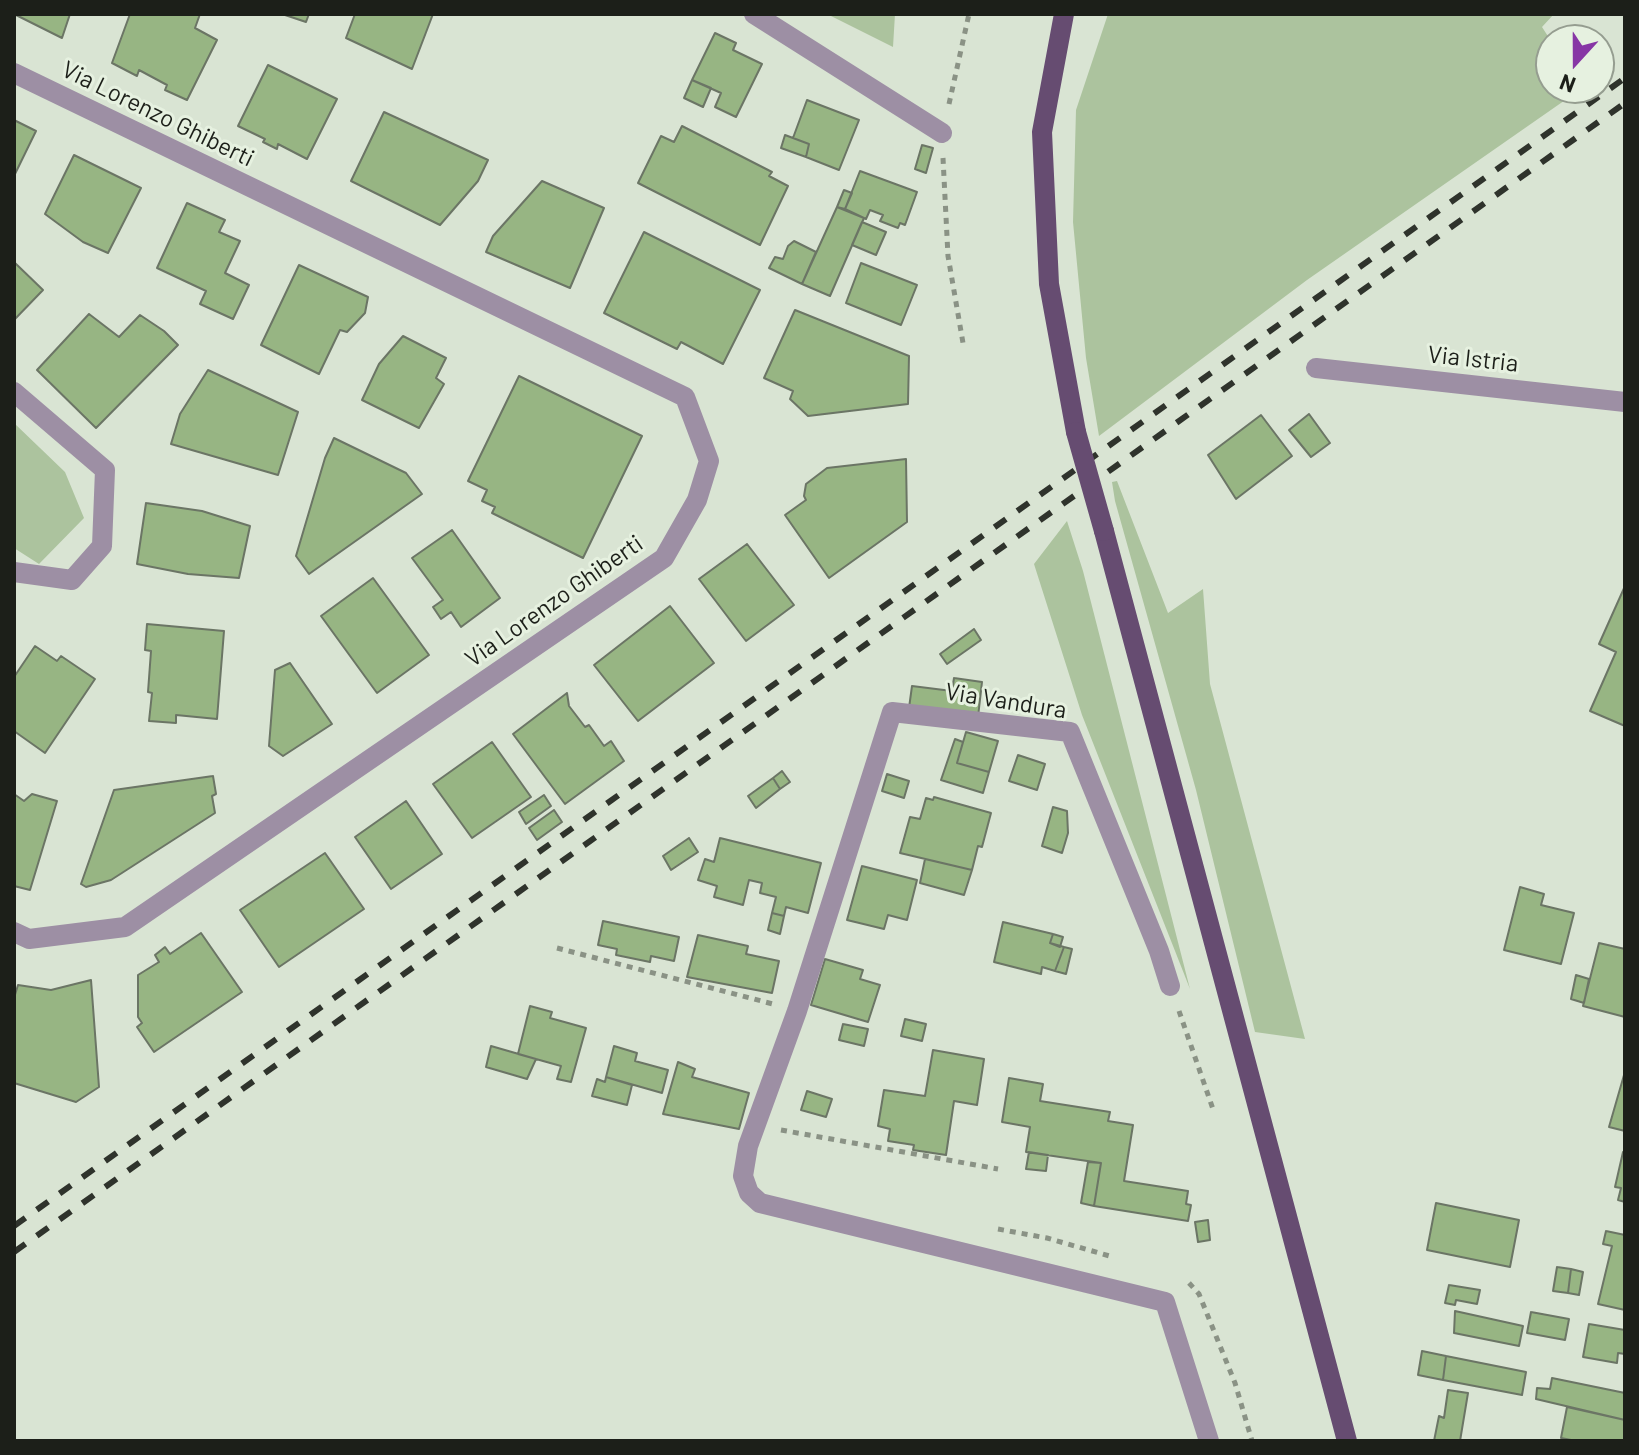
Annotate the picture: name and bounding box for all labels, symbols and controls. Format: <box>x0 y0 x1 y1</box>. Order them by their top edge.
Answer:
north arrow <box>1535 24 1615 104</box>
street label: Via Lorenzo Ghiberti <box>57 55 259 173</box>
text: N <box>1556 70 1579 99</box>
street label: Via Istria <box>1426 340 1520 378</box>
street label: Via Lorenzo Ghiberti <box>460 529 648 673</box>
street label: Via Vandura <box>943 677 1069 725</box>

